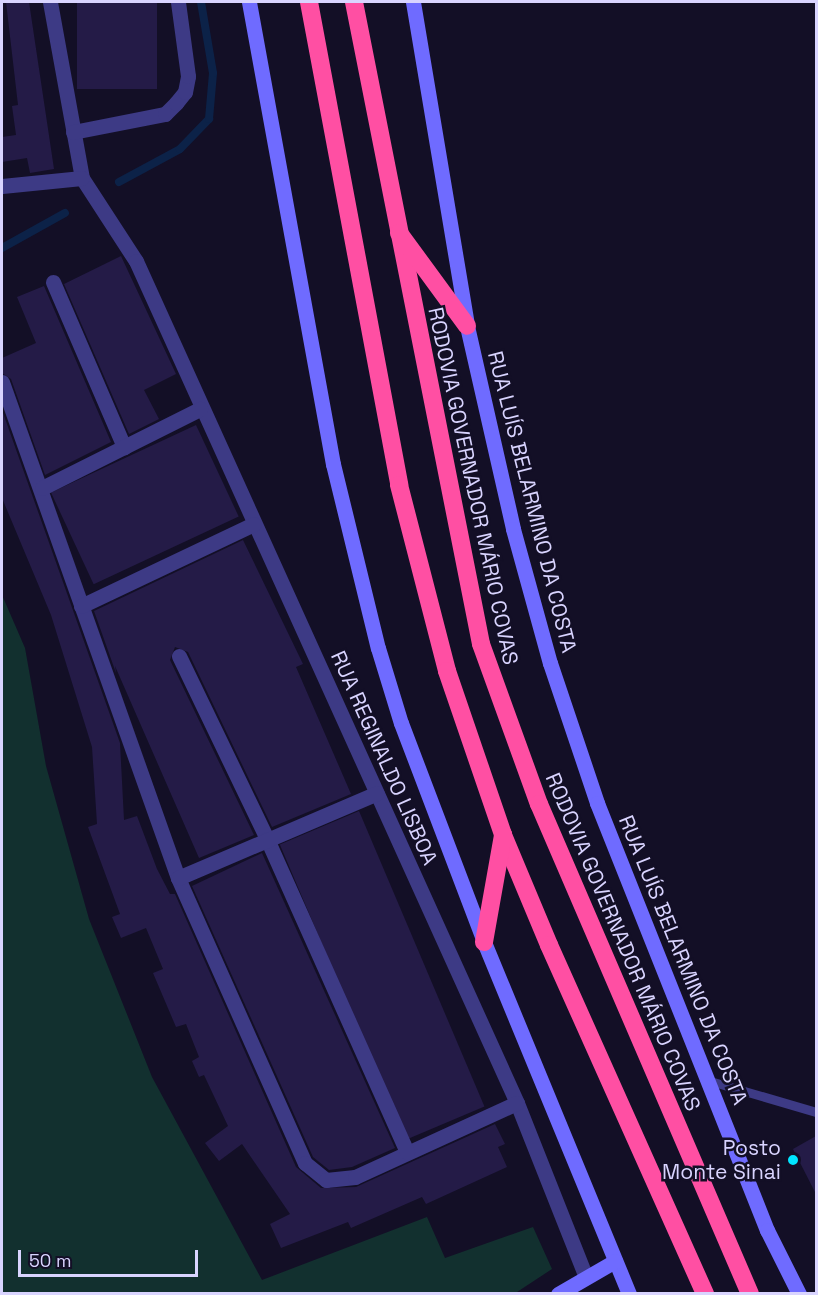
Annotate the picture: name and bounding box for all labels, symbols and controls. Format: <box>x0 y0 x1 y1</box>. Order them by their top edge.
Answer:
street label: RODOVIA GOVERNADOR MÁRIO COVAS <box>423 305 523 667</box>
street label: RUA LUÍS BELARMINO DA COSTA <box>482 348 582 656</box>
street label: RUA REGINALDO LISBOA <box>325 647 443 869</box>
street label: RODOVIA GOVERNADOR MÁRIO COVAS <box>540 769 706 1115</box>
street label: RUA LUÍS BELARMINO DA COSTA <box>613 811 753 1109</box>
place label: Posto Monte Sinai <box>662 1135 781 1185</box>
marker: Posto Monte Sinai <box>786 1153 800 1167</box>
scale bar <box>21 1238 201 1276</box>
text: 50 m <box>29 1249 71 1272</box>

